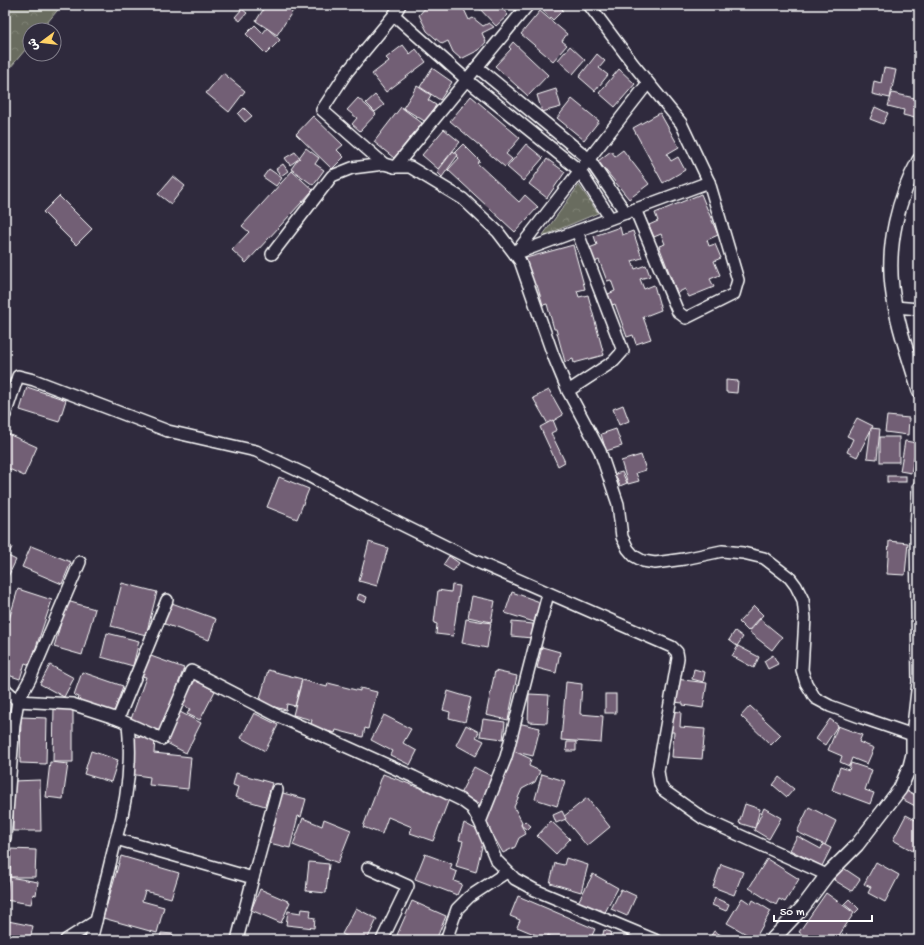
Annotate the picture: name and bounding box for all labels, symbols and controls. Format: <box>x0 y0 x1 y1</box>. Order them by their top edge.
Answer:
north arrow <box>22 22 62 62</box>
text: ش <box>27 37 42 51</box>
scale bar <box>774 897 872 923</box>
text: 50 m <box>780 906 805 920</box>

